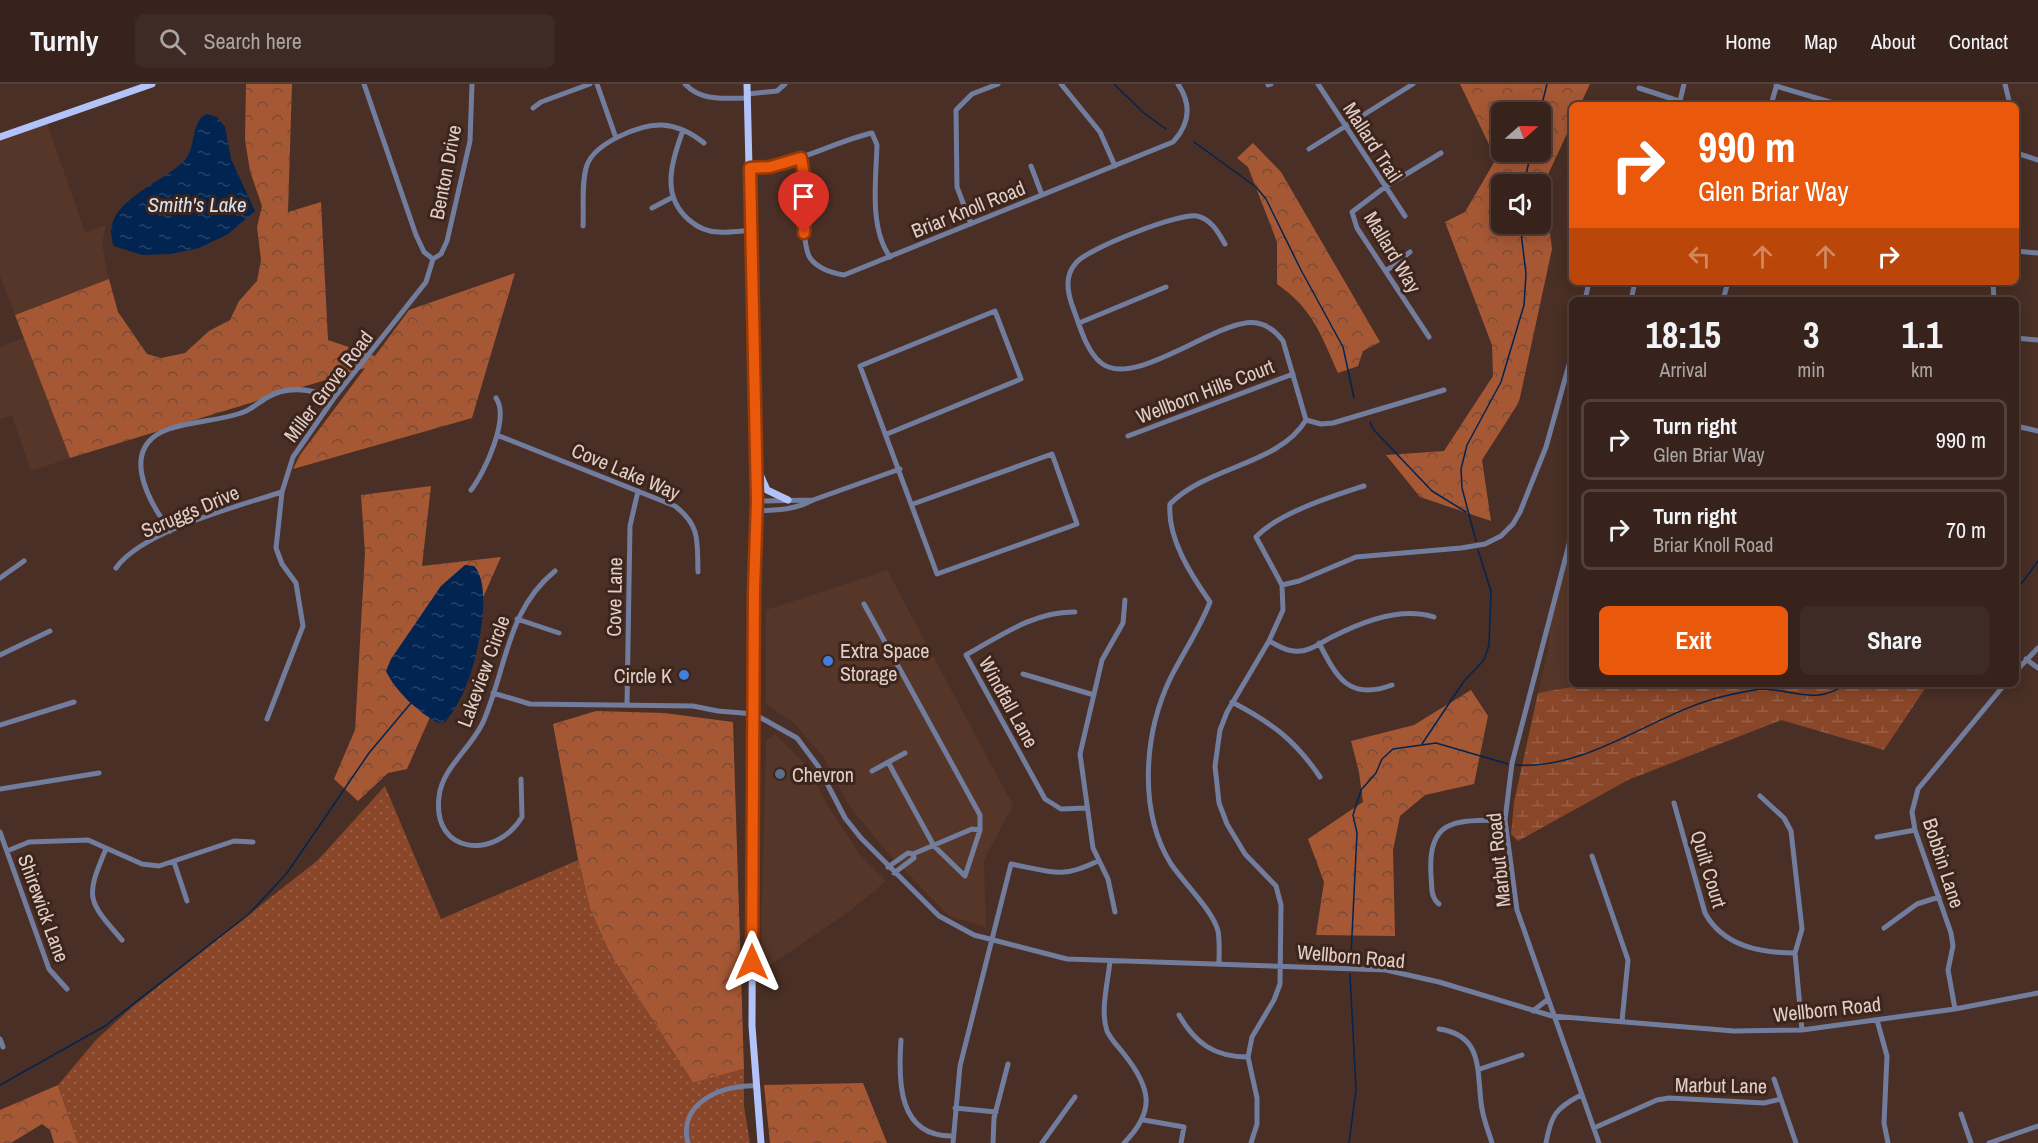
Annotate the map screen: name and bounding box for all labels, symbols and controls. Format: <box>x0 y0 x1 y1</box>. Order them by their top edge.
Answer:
search box <box>135 14 555 68</box>
text: Turnly <box>30 22 99 60</box>
icon: search <box>156 25 189 58</box>
text: Search here <box>204 26 302 56</box>
text: Home <box>1725 27 1771 56</box>
text: Map <box>1804 27 1838 56</box>
text: About <box>1871 27 1916 56</box>
text: Contact <box>1949 27 2008 56</box>
street label: Mallard Trail <box>1337 97 1409 187</box>
north arrow <box>1491 102 1551 162</box>
map controls <box>1491 102 1551 234</box>
text: 990 m <box>1698 119 1796 175</box>
street label: Benton Drive <box>423 122 467 222</box>
icon: right <box>1599 126 1677 204</box>
pin <box>778 171 829 233</box>
text: Glen Briar Way <box>1698 173 1849 209</box>
street label: Briar Knoll Road <box>907 174 1029 244</box>
button: sound <box>1491 174 1551 234</box>
icon: arrive <box>787 180 820 213</box>
water label: Smith's Lake <box>147 190 247 219</box>
street label: Mallard Way <box>1358 206 1428 298</box>
icon: left <box>1683 240 1716 273</box>
icon: ahead <box>1746 240 1779 273</box>
icon: ahead <box>1809 240 1842 273</box>
icon: right <box>1872 240 1905 273</box>
text: 18:15 <box>1646 311 1721 359</box>
text: 3 <box>1803 311 1819 359</box>
text: 1.1 <box>1901 311 1942 359</box>
street label: Miller Grove Road <box>277 325 379 447</box>
street label: Wellborn Hills Court <box>1132 352 1278 430</box>
text: Arrival <box>1660 356 1707 383</box>
text: min <box>1798 356 1825 383</box>
text: km <box>1911 356 1933 383</box>
text: Turn right <box>1653 411 1737 441</box>
icon: right <box>1602 423 1635 456</box>
text: 990 m <box>1936 425 1986 455</box>
street label: Cove Lake Way <box>568 436 685 506</box>
text: Glen Briar Way <box>1653 441 1765 468</box>
street label: Scruggs Drive <box>137 478 243 544</box>
text: Turn right <box>1653 501 1737 531</box>
icon: right <box>1602 513 1635 546</box>
text: 70 m <box>1946 515 1986 545</box>
text: Briar Knoll Road <box>1653 531 1773 558</box>
street label: Cove Lane <box>600 557 628 637</box>
button: Exit <box>1599 606 1788 675</box>
button: Share <box>1800 606 1989 675</box>
street label: Lakeview Circle <box>450 612 516 730</box>
place label: Extra Space Storage <box>840 637 929 687</box>
street label: Windfall Lane <box>973 652 1045 752</box>
marker: Extra Space Storage <box>821 654 835 668</box>
place label: Circle K <box>614 662 672 689</box>
marker: Circle K <box>677 668 691 682</box>
place label: Chevron <box>792 761 854 788</box>
marker: Chevron <box>773 767 787 781</box>
street label: Marbut Road <box>1480 811 1516 909</box>
street label: Bobbin Lane <box>1917 815 1971 911</box>
street label: Quilt Court <box>1684 827 1734 911</box>
street label: Shirewick Lane <box>12 850 76 966</box>
position arrow <box>720 930 784 994</box>
street label: Wellborn Road <box>1296 938 1406 974</box>
street label: Wellborn Road <box>1772 990 1882 1028</box>
street label: Marbut Lane <box>1675 1071 1767 1099</box>

